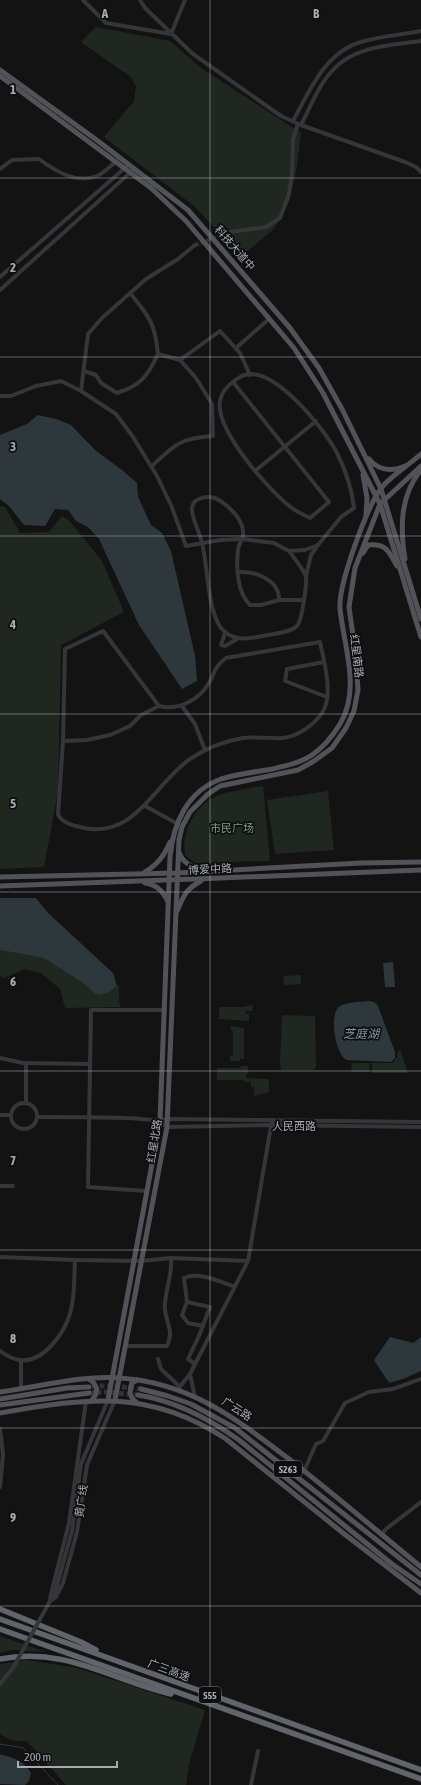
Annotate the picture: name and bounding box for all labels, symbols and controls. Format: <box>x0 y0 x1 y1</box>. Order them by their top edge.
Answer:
text: A <box>101 6 109 21</box>
text: B <box>313 6 320 21</box>
text: 1 <box>10 82 16 97</box>
street label: 科技大道中 <box>212 223 258 273</box>
text: 2 <box>10 260 16 275</box>
text: 3 <box>10 439 16 454</box>
text: 4 <box>9 617 16 632</box>
street label: 红星南路 <box>348 633 366 679</box>
text: 5 <box>10 796 16 811</box>
park label: 市民广场 <box>210 822 254 834</box>
street label: 博爱中路 <box>188 862 232 876</box>
text: 6 <box>10 974 16 989</box>
water label: 芝庭湖 <box>343 1027 381 1041</box>
street label: 红星北路 <box>145 1118 163 1164</box>
street label: 人民西路 <box>272 1120 316 1132</box>
text: 7 <box>10 1153 16 1168</box>
text: 8 <box>10 1331 16 1346</box>
street label: 广云路 <box>220 1395 254 1423</box>
road number: S263 <box>274 1461 302 1477</box>
street label: 黄广线 <box>73 1484 89 1518</box>
text: 9 <box>10 1510 16 1525</box>
street label: 广三高速 <box>146 1657 192 1683</box>
road number: S55 <box>199 1687 221 1703</box>
scale bar <box>18 1743 117 1769</box>
text: 200 m <box>24 1750 51 1764</box>

